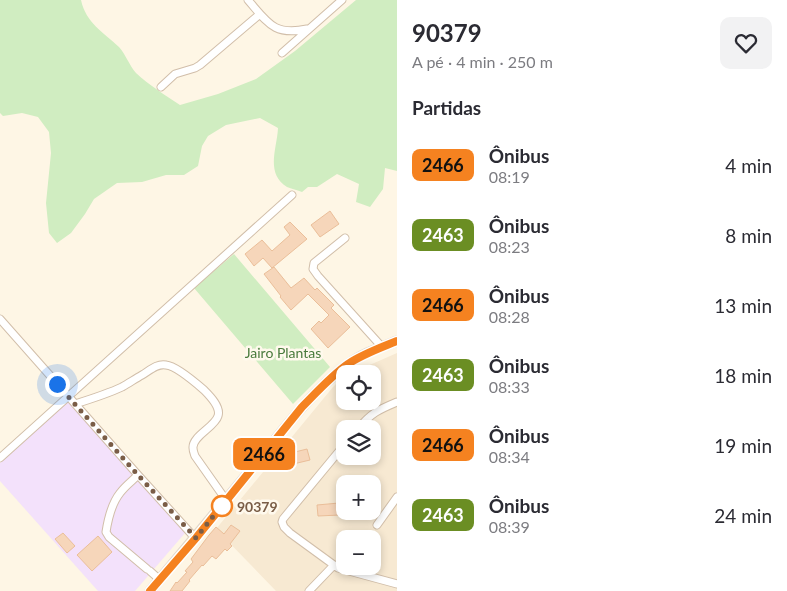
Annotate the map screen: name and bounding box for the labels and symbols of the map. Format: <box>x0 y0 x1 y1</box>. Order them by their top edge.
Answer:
park label: Jairo Plantas <box>245 344 321 361</box>
your location <box>45 372 70 397</box>
line badge: 2466 <box>229 438 299 470</box>
marker: 90379 <box>211 495 233 517</box>
place label: 90379 <box>237 498 278 515</box>

